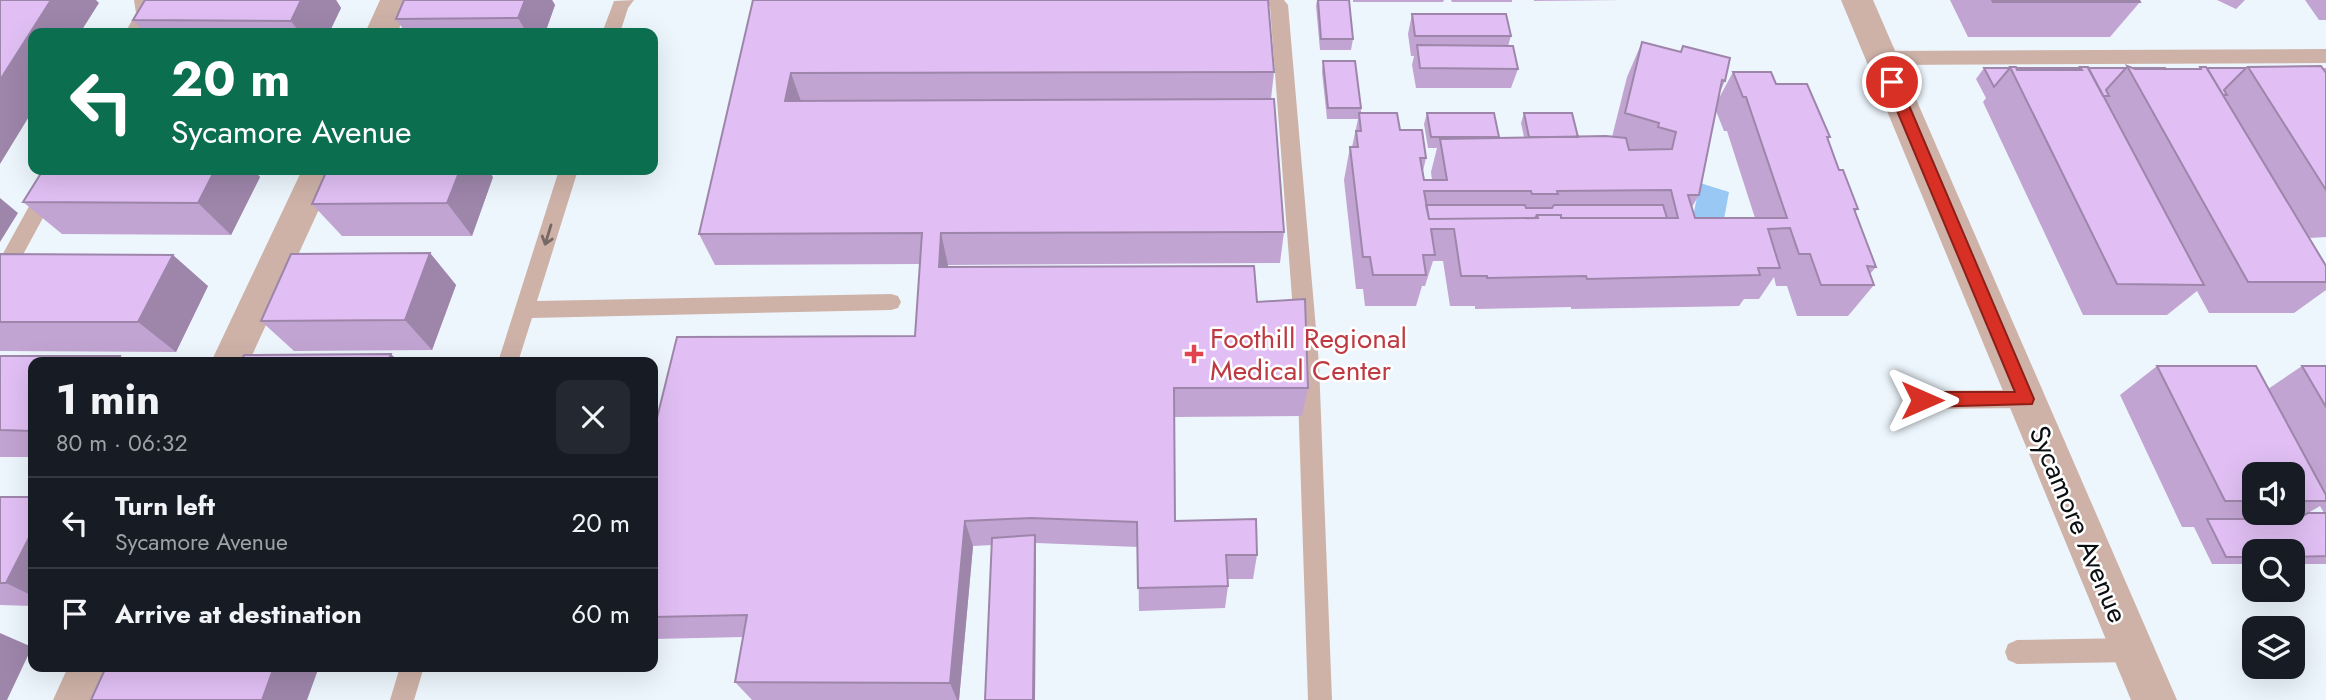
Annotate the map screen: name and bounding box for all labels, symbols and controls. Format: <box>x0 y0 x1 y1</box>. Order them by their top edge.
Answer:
text: 20 m <box>171 44 290 114</box>
pin <box>1862 52 1922 112</box>
icon: left <box>56 56 147 147</box>
icon: arrive <box>1873 63 1911 101</box>
text: Sycamore Avenue <box>171 109 412 155</box>
one-way arrow <box>541 224 554 246</box>
place label: Foothill Regional Medical Center <box>1210 318 1407 391</box>
marker: Foothill Regional Medical Center <box>1184 344 1204 364</box>
position arrow <box>1885 363 1959 437</box>
text: 1 min <box>56 369 160 430</box>
button: close <box>556 380 630 454</box>
street label: Sycamore Avenue <box>2019 419 2139 629</box>
text: 80 m · 06:32 <box>56 426 188 460</box>
map controls <box>2242 462 2305 679</box>
button: sound <box>2242 462 2305 525</box>
text: Turn left <box>115 487 215 525</box>
icon: left <box>56 504 94 542</box>
text: 20 m <box>572 504 630 542</box>
text: Sycamore Avenue <box>115 525 288 559</box>
button: search <box>2242 539 2305 602</box>
icon: arrive <box>56 595 94 633</box>
text: Arrive at destination <box>115 595 362 633</box>
text: 60 m <box>571 595 630 633</box>
button: layers <box>2242 616 2305 679</box>

